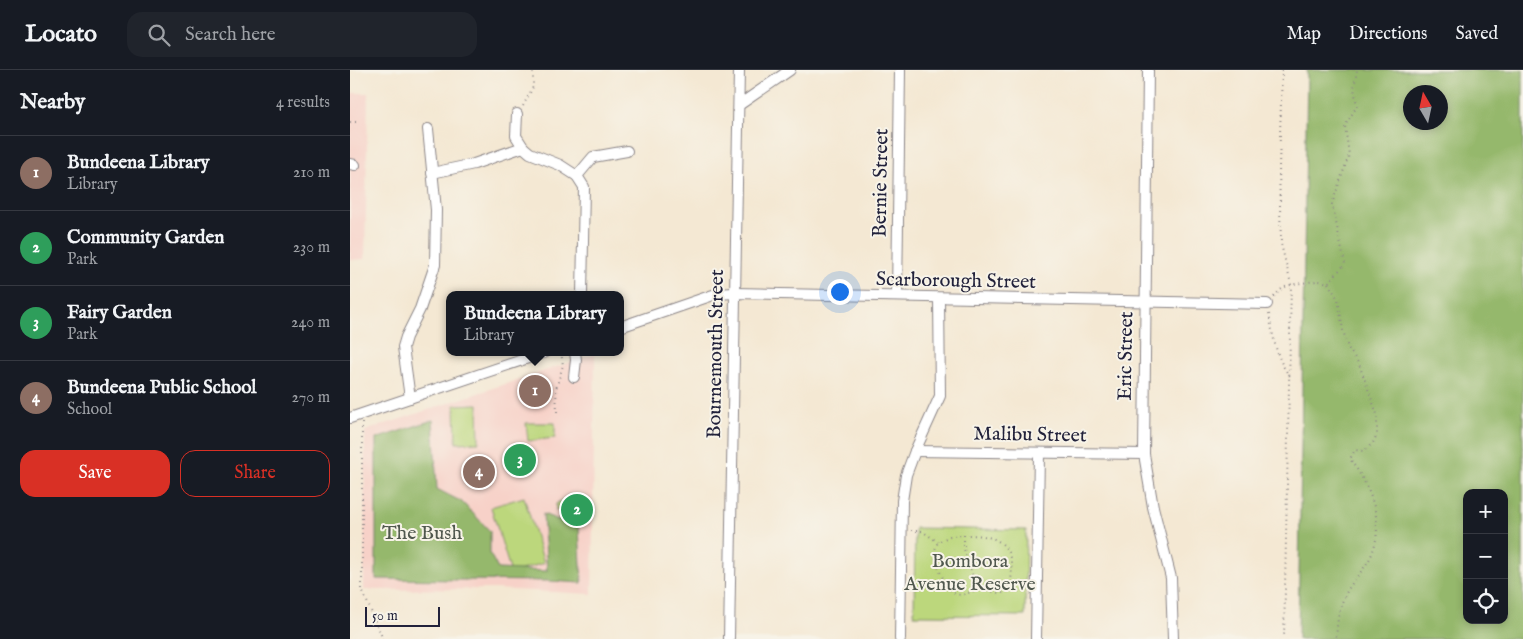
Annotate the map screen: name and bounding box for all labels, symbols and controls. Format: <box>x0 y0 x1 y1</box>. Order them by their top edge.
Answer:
search box <box>127 12 477 57</box>
text: Locato <box>25 19 97 50</box>
icon: search <box>145 21 173 49</box>
text: Search here <box>185 23 276 47</box>
text: Map <box>1287 23 1321 46</box>
text: Directions <box>1349 23 1427 46</box>
text: Saved <box>1455 23 1498 46</box>
north arrow <box>1403 85 1448 130</box>
text: Nearby <box>20 89 85 116</box>
text: 4 results <box>276 93 330 113</box>
street label: Bernie Street <box>868 128 894 238</box>
text: Bundeena Library <box>67 151 210 175</box>
text: 1 <box>33 163 39 183</box>
text: 210 m <box>293 163 330 183</box>
text: Library <box>67 175 118 195</box>
text: Community Garden <box>67 226 224 250</box>
text: 2 <box>32 238 40 258</box>
text: 230 m <box>293 238 330 258</box>
text: Park <box>67 250 97 270</box>
street label: Scarborough Street <box>876 267 1036 295</box>
street label: Bournemouth Street <box>702 269 730 439</box>
your location <box>827 279 853 305</box>
popup <box>446 291 624 356</box>
text: Fairy Garden <box>67 301 172 325</box>
text: Bundeena Library <box>464 302 606 326</box>
street label: Eric Street <box>1113 311 1139 401</box>
text: 3 <box>33 313 39 333</box>
text: 240 m <box>291 313 330 333</box>
text: Park <box>67 325 97 345</box>
text: Library <box>464 326 514 346</box>
pin: 1 <box>519 372 551 410</box>
text: Bundeena Public School <box>67 376 257 400</box>
text: 4 <box>32 388 40 408</box>
text: 270 m <box>291 388 330 408</box>
text: School <box>67 400 112 420</box>
street label: Malibu Street <box>973 422 1087 448</box>
pin: 3 <box>504 441 536 479</box>
button: Save <box>20 450 170 497</box>
button: Share <box>180 450 330 497</box>
pin: 4 <box>463 453 495 491</box>
map controls <box>1463 489 1508 624</box>
button: + <box>1463 489 1508 534</box>
pin: 2 <box>561 491 593 529</box>
park label: The Bush <box>382 521 462 546</box>
button: − <box>1463 534 1508 579</box>
park label: Bombora Avenue Reserve <box>903 549 1036 597</box>
button: locate <box>1463 579 1508 624</box>
scale bar <box>365 604 440 627</box>
text: 50 m <box>372 607 398 625</box>

